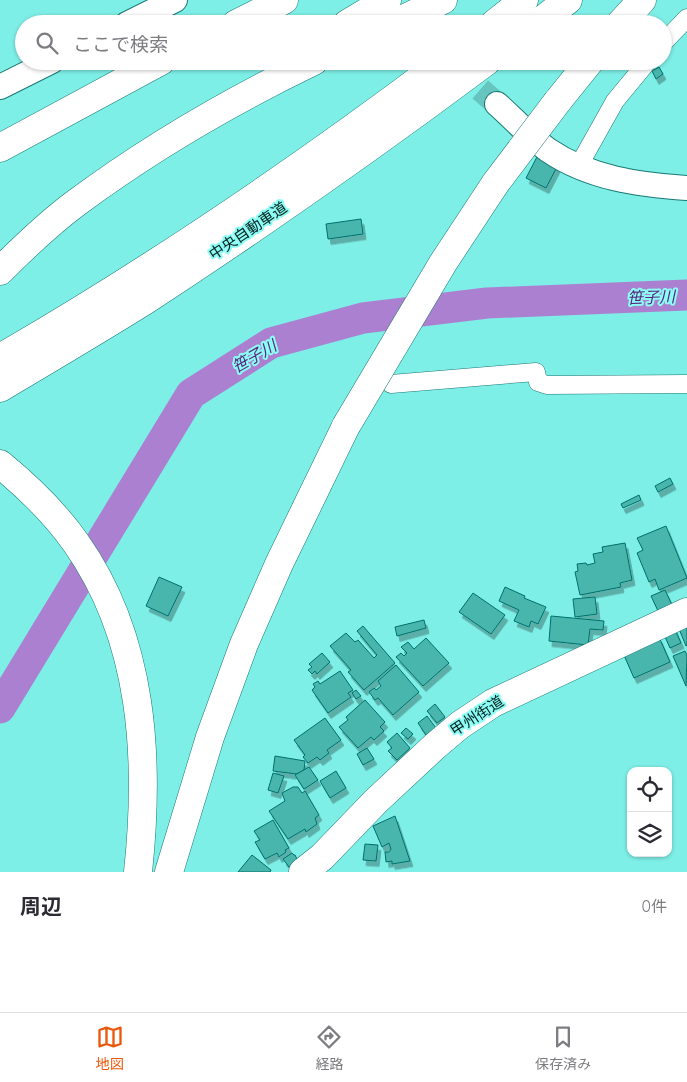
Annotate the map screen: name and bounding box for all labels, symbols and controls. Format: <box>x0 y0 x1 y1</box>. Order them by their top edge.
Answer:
search box <box>15 15 672 70</box>
icon: search <box>33 29 61 57</box>
text: ここで検索 <box>73 32 168 56</box>
street label: 中央自動車道 <box>205 198 290 264</box>
water label: 笹子川 <box>627 286 677 308</box>
water label: 笹子川 <box>228 334 282 377</box>
street label: 甲州街道 <box>446 691 507 740</box>
map controls <box>627 767 672 857</box>
button: locate <box>627 767 672 812</box>
button: layers <box>627 812 672 857</box>
text: 周辺 <box>20 893 62 919</box>
text: 0件 <box>641 896 667 916</box>
tab: 地図 <box>96 1023 124 1073</box>
tab: 経路 <box>315 1023 343 1073</box>
tab: 保存済み <box>535 1023 591 1073</box>

